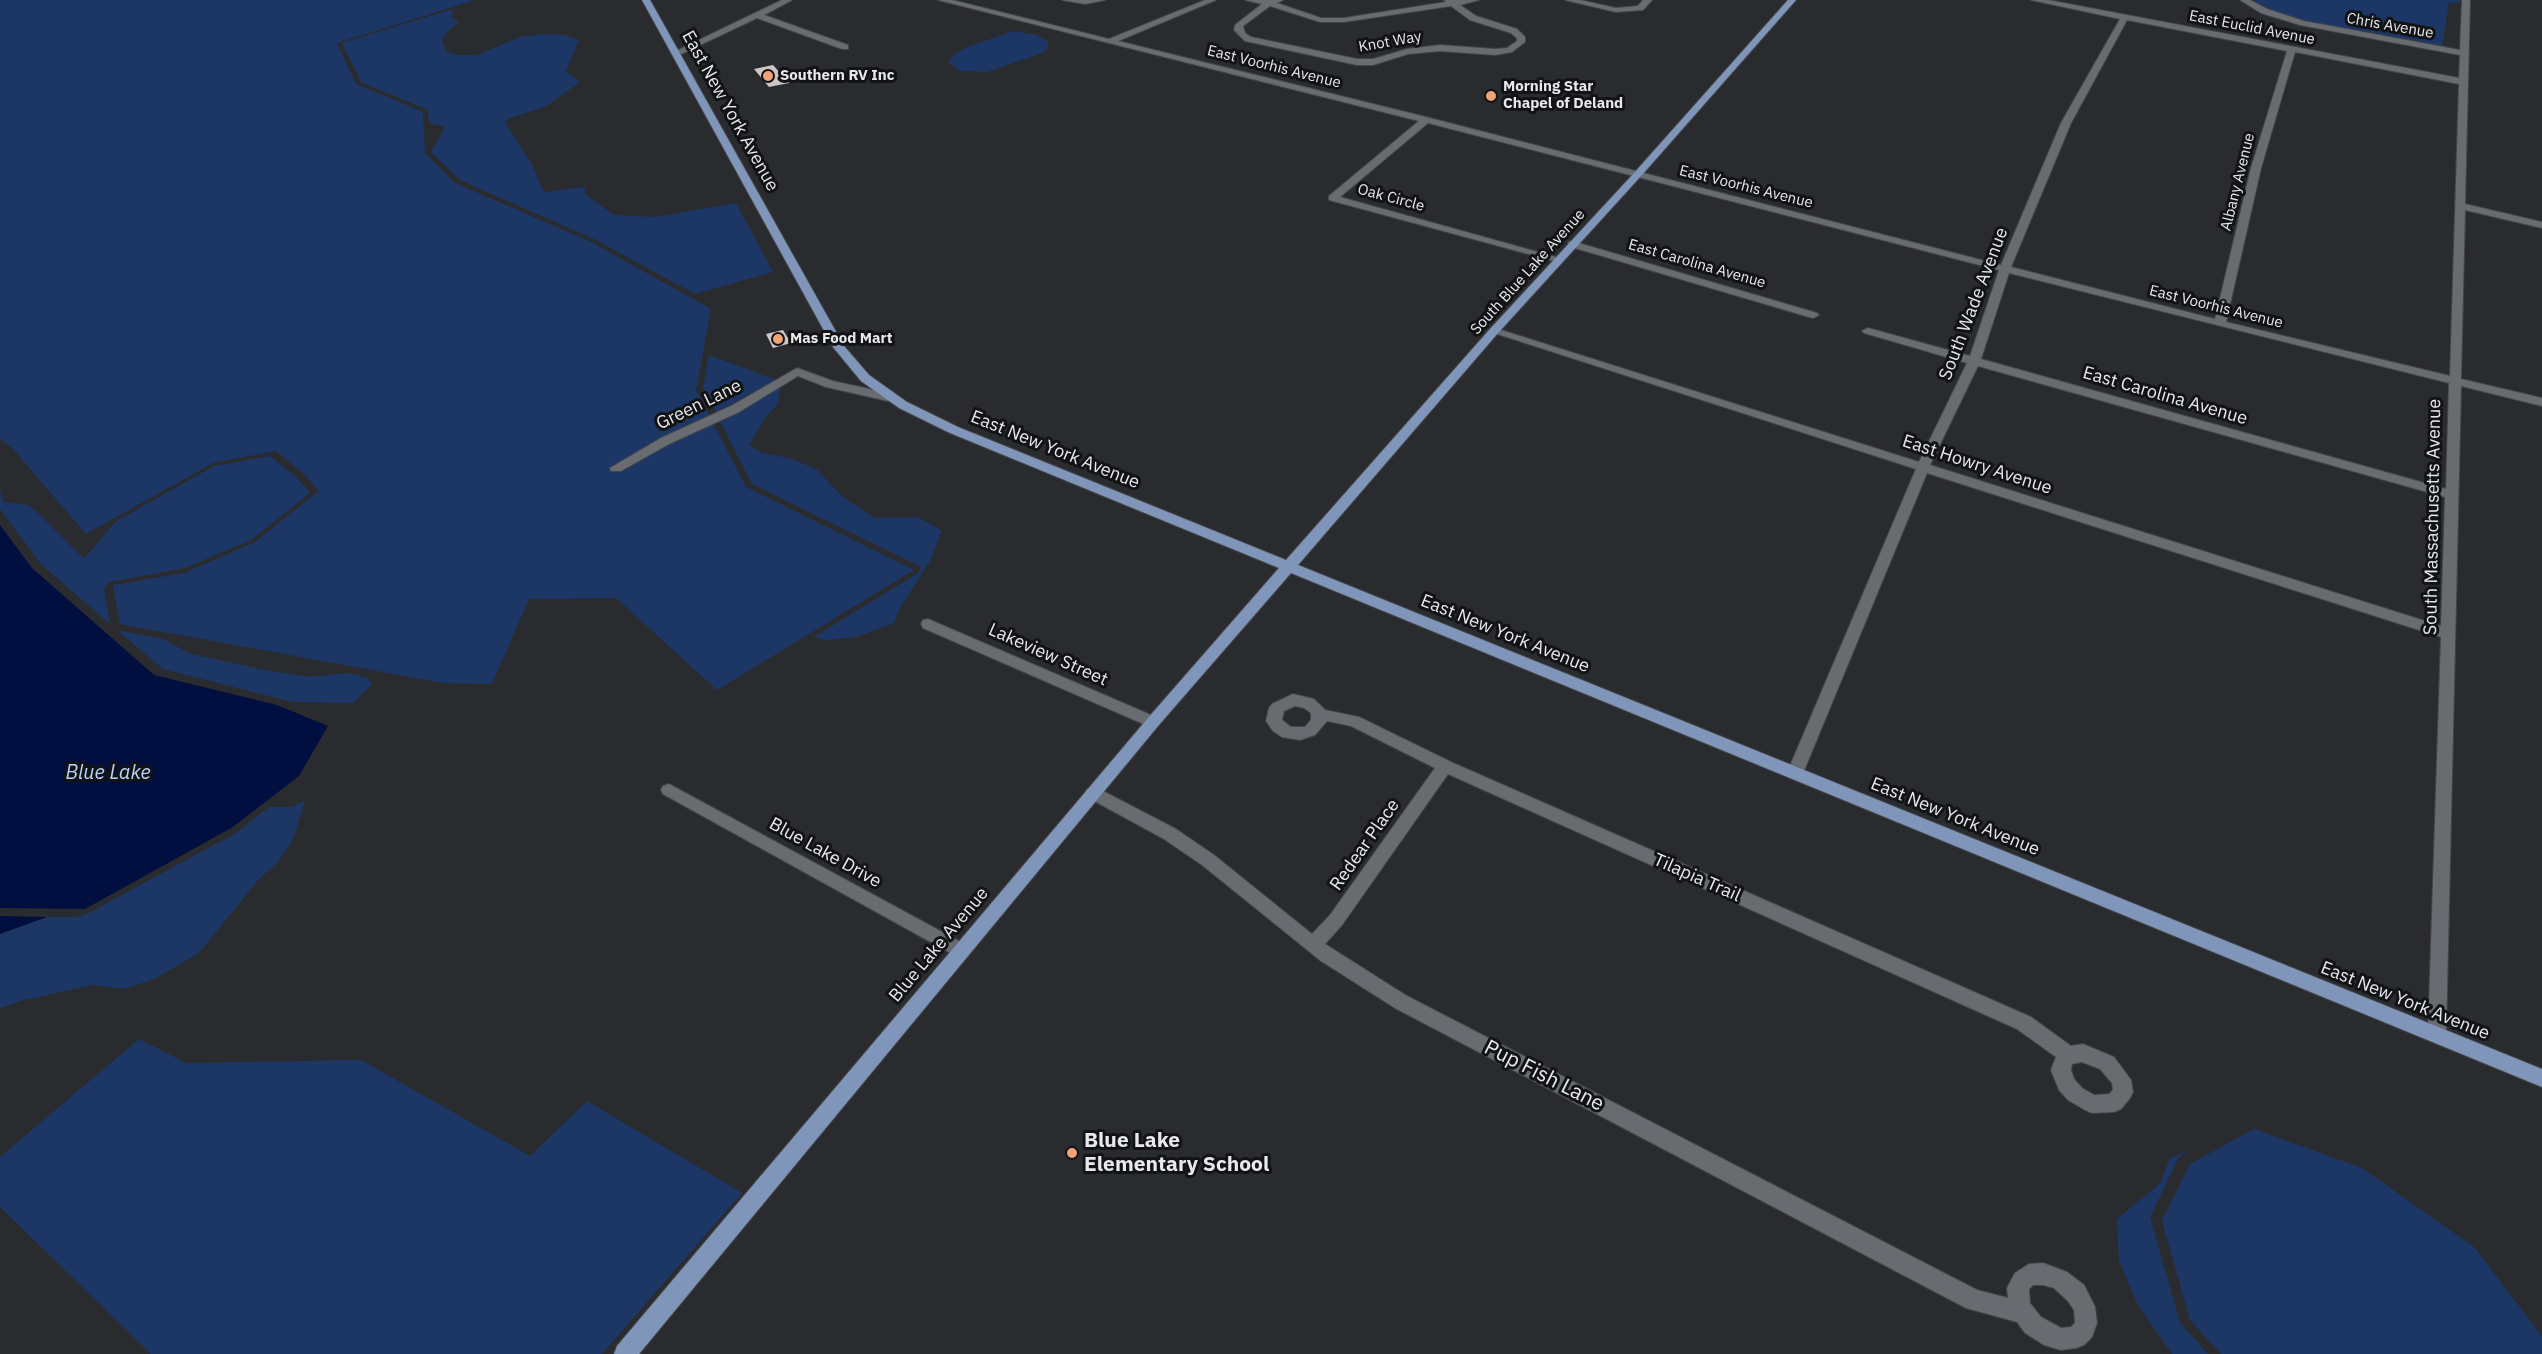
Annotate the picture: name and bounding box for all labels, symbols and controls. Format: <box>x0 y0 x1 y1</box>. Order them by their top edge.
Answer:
street label: East Euclid Avenue <box>2188 7 2316 49</box>
street label: Chris Avenue <box>2345 9 2435 43</box>
street label: East New York Avenue <box>677 27 783 195</box>
street label: Knot Way <box>1357 28 1423 56</box>
street label: East Voorhis Avenue <box>1205 42 1343 92</box>
place label: Southern RV Inc <box>780 67 895 85</box>
marker: Southern RV Inc <box>761 69 775 83</box>
place label: Morning Star Chapel of Deland <box>1503 78 1623 113</box>
marker: Morning Star Chapel of Deland <box>1484 89 1498 103</box>
street label: Albany Avenue <box>2217 131 2259 233</box>
street label: East Voorhis Avenue <box>1677 162 1815 212</box>
street label: Oak Circle <box>1356 180 1426 216</box>
street label: South Blue Lake Avenue <box>1467 206 1589 338</box>
street label: South Wade Avenue <box>1935 225 2013 383</box>
street label: East Carolina Avenue <box>1626 236 1768 292</box>
street label: East Voorhis Avenue <box>2147 282 2285 332</box>
place label: Mas Food Mart <box>790 330 892 348</box>
marker: Mas Food Mart <box>771 332 785 346</box>
street label: East Carolina Avenue <box>2080 362 2250 430</box>
street label: Green Lane <box>653 375 745 435</box>
street label: South Massachusetts Avenue <box>2420 399 2446 635</box>
street label: East New York Avenue <box>967 406 1143 494</box>
street label: East Howry Avenue <box>1899 431 2055 499</box>
street label: East New York Avenue <box>1417 590 1593 678</box>
street label: Lakeview Street <box>985 619 1111 691</box>
water label: Blue Lake <box>65 761 151 785</box>
street label: East New York Avenue <box>1867 773 2043 861</box>
street label: Redear Place <box>1326 795 1404 895</box>
street label: Blue Lake Drive <box>765 813 885 893</box>
street label: Tilapia Trail <box>1650 849 1744 907</box>
street label: Blue Lake Avenue <box>885 883 993 1007</box>
street label: East New York Avenue <box>2317 957 2493 1045</box>
street label: Pup Fish Lane <box>1480 1035 1608 1117</box>
place label: Blue Lake Elementary School <box>1084 1128 1269 1178</box>
marker: Blue Lake Elementary School <box>1065 1146 1079 1160</box>

